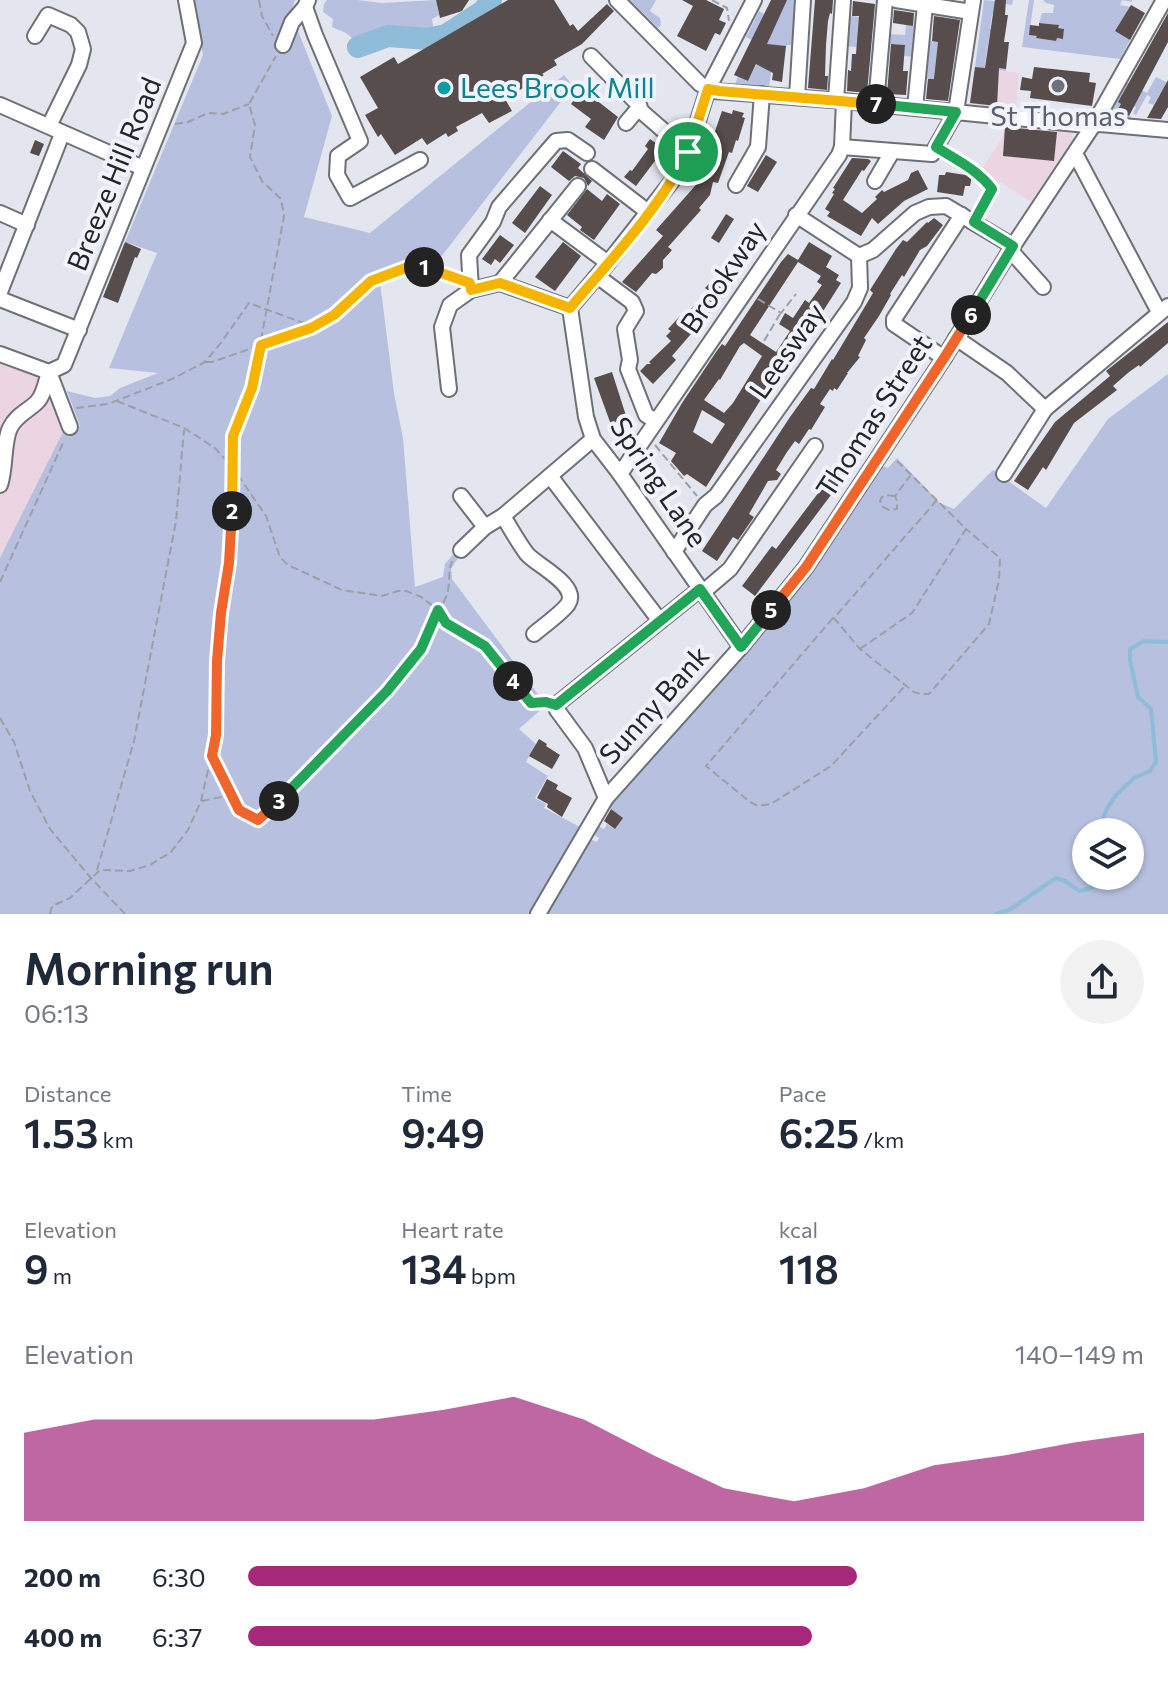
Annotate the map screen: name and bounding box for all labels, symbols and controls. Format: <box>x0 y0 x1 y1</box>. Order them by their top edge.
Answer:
place label: Lees Brook Mill <box>460 70 655 104</box>
street label: Breeze Hill Road <box>59 72 167 275</box>
marker: St Thomas <box>1049 77 1067 95</box>
marker: Lees Brook Mill <box>435 79 453 97</box>
pin: 7 <box>856 84 896 124</box>
text: 7 <box>870 90 882 117</box>
place label: St Thomas <box>990 98 1126 132</box>
pin <box>654 118 722 186</box>
icon: arrive <box>666 130 710 174</box>
street label: Brookway <box>672 214 772 339</box>
pin: 1 <box>404 247 444 287</box>
text: 1 <box>419 253 429 280</box>
pin: 6 <box>951 295 991 335</box>
street label: Leesway <box>741 296 831 405</box>
text: 6 <box>964 301 978 328</box>
street label: Thomas Street <box>808 328 938 503</box>
street label: Spring Lane <box>604 410 716 553</box>
pin: 2 <box>212 491 252 531</box>
text: 2 <box>226 497 238 524</box>
pin: 5 <box>751 590 791 630</box>
text: 5 <box>765 596 777 623</box>
street label: Sunny Bank <box>591 638 715 771</box>
pin: 4 <box>493 661 533 701</box>
text: 4 <box>506 667 520 694</box>
pin: 3 <box>259 781 299 821</box>
text: 3 <box>273 787 285 814</box>
map controls <box>1072 818 1144 890</box>
button: layers <box>1072 818 1144 890</box>
text: Morning run <box>24 940 274 994</box>
button: share <box>1060 940 1144 1024</box>
text: 06:13 <box>24 997 89 1028</box>
text: Distance <box>24 1080 111 1107</box>
text: Time <box>401 1080 452 1107</box>
text: Pace <box>779 1080 826 1107</box>
text: 1.53 <box>24 1107 98 1156</box>
text: 9:49 <box>401 1107 485 1156</box>
text: 6:25 <box>779 1107 859 1156</box>
text: km <box>98 1126 134 1153</box>
text: /km <box>859 1126 904 1153</box>
text: Elevation <box>24 1216 117 1243</box>
text: Heart rate <box>401 1216 504 1243</box>
text: kcal <box>779 1216 818 1243</box>
text: 9 <box>24 1243 49 1292</box>
text: 134 <box>401 1243 467 1292</box>
text: 118 <box>779 1243 839 1292</box>
text: m <box>49 1262 72 1289</box>
text: bpm <box>467 1262 516 1289</box>
text: Elevation <box>24 1338 134 1369</box>
text: 140–149 m <box>1015 1338 1144 1369</box>
text: 200 m <box>24 1561 101 1592</box>
text: 6:30 <box>152 1561 206 1592</box>
text: 400 m <box>24 1621 102 1652</box>
text: 6:37 <box>152 1621 202 1652</box>

